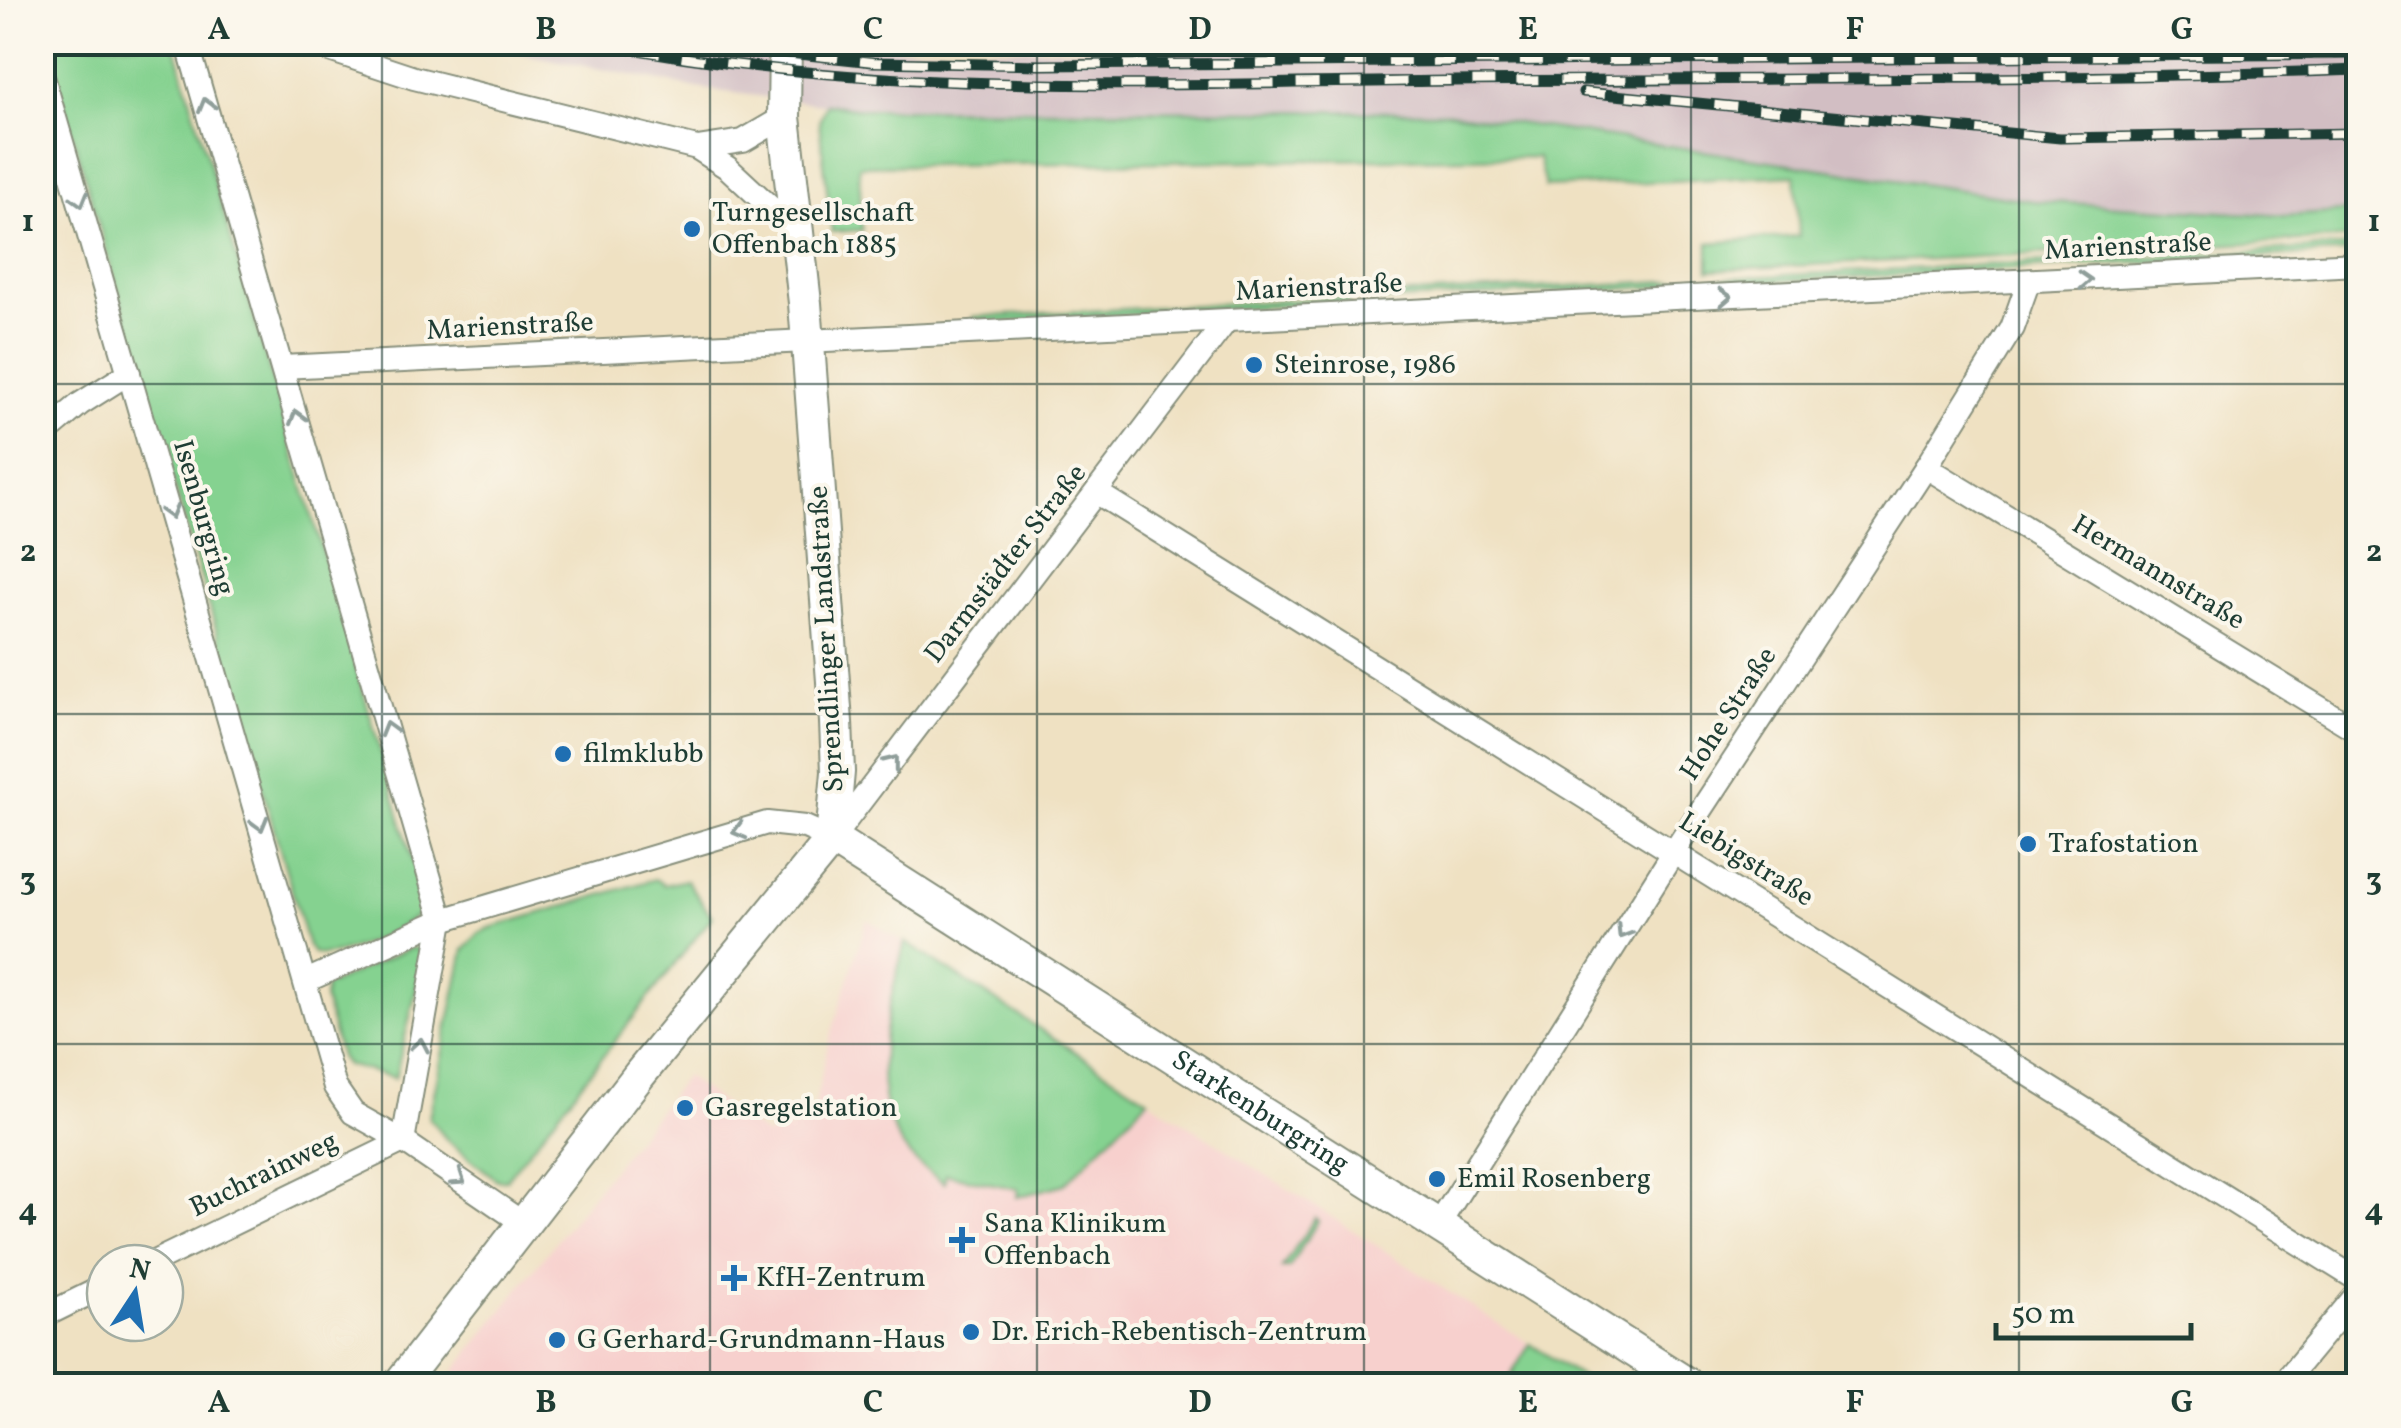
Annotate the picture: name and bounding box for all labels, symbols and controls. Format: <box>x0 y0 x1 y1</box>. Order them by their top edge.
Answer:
text: A <box>208 9 231 53</box>
text: B <box>535 9 557 53</box>
text: C <box>863 9 883 53</box>
text: D <box>1188 9 1212 53</box>
text: E <box>1518 9 1538 53</box>
text: F <box>1846 9 1865 53</box>
text: G <box>2171 9 2193 53</box>
one-way arrow <box>197 97 218 114</box>
one-way arrow <box>69 190 90 208</box>
place label: Turngesellschaft Offenbach 1885 <box>712 194 915 265</box>
text: 1 <box>22 201 34 245</box>
text: 1 <box>2368 201 2380 245</box>
marker: Turngesellschaft Offenbach 1885 <box>681 218 703 240</box>
street label: Marienstraße <box>2043 223 2213 271</box>
street label: Marienstraße <box>1234 264 1404 312</box>
one-way arrow <box>2077 270 2093 291</box>
one-way arrow <box>1718 287 1734 308</box>
street label: Marienstraße <box>425 303 595 351</box>
place label: Steinrose, 1986 <box>1274 346 1456 385</box>
marker: Steinrose, 1986 <box>1243 354 1265 376</box>
one-way arrow <box>288 409 309 426</box>
street label: Isenburgring <box>162 436 244 600</box>
street label: Darmstädter Straße <box>916 456 1096 672</box>
street label: Sprendlinger Landstraße <box>799 485 855 793</box>
one-way arrow <box>158 503 179 520</box>
street label: Hermannstraße <box>2064 506 2252 640</box>
text: 2 <box>20 531 36 575</box>
text: 2 <box>2366 531 2382 575</box>
street label: Hohe Straße <box>1671 640 1787 788</box>
one-way arrow <box>379 721 400 738</box>
place label: filmklubb <box>583 735 704 774</box>
marker: filmklubb <box>552 743 574 765</box>
one-way arrow <box>880 755 897 773</box>
street label: Liebigstraße <box>1671 803 1821 917</box>
one-way arrow <box>248 815 269 832</box>
one-way arrow <box>730 819 748 840</box>
place label: Trafostation <box>2048 825 2199 864</box>
marker: Trafostation <box>2017 833 2039 855</box>
text: 3 <box>20 860 36 904</box>
text: 3 <box>2366 860 2382 904</box>
one-way arrow <box>1617 921 1636 939</box>
one-way arrow <box>409 1037 430 1053</box>
street label: Starkenburgring <box>1164 1041 1357 1183</box>
place label: Gasregelstation <box>705 1089 898 1128</box>
marker: Gasregelstation <box>674 1097 696 1119</box>
street label: Buchrainweg <box>183 1122 345 1228</box>
place label: Emil Rosenberg <box>1457 1160 1651 1199</box>
one-way arrow <box>447 1167 466 1185</box>
marker: Emil Rosenberg <box>1426 1168 1448 1190</box>
text: 4 <box>18 1190 38 1234</box>
text: 4 <box>2364 1190 2384 1234</box>
place label: Sana Klinikum Offenbach <box>984 1205 1166 1276</box>
marker: Sana Klinikum Offenbach <box>949 1227 975 1253</box>
north arrow <box>85 1243 185 1343</box>
text: N <box>126 1250 154 1292</box>
place label: KfH-Zentrum <box>756 1259 926 1298</box>
marker: KfH-Zentrum <box>721 1265 747 1291</box>
scale bar <box>1996 1278 2191 1340</box>
text: 50 m <box>2011 1294 2075 1336</box>
place label: Dr. Erich-Rebentisch-Zentrum <box>991 1313 1367 1352</box>
place label: G Gerhard-Grundmann-Haus <box>577 1321 945 1360</box>
marker: Dr. Erich-Rebentisch-Zentrum <box>960 1321 982 1343</box>
marker: G Gerhard-Grundmann-Haus <box>546 1329 568 1351</box>
text: A <box>208 1382 231 1426</box>
text: B <box>535 1382 557 1426</box>
text: C <box>863 1382 883 1426</box>
text: D <box>1188 1382 1212 1426</box>
text: E <box>1518 1382 1538 1426</box>
text: F <box>1846 1382 1865 1426</box>
text: G <box>2171 1382 2193 1426</box>

